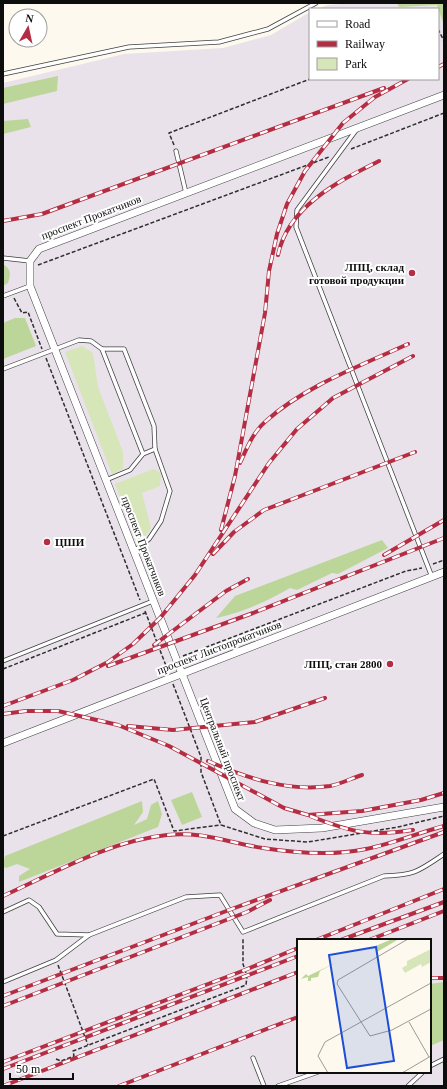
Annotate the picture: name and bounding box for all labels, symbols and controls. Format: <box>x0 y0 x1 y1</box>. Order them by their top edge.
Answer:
north arrow <box>8 8 48 48</box>
legend <box>309 8 439 80</box>
text: N <box>25 12 34 25</box>
text: Road <box>345 17 370 31</box>
text: Railway <box>345 37 385 51</box>
text: Park <box>345 57 367 71</box>
street label: проспект Прокатчиков <box>39 192 143 242</box>
place label: ЛПЦ, склад готовой продукции <box>309 261 405 286</box>
marker: ЛПЦ, склад готовой продукции <box>407 268 417 278</box>
street label: проспект Прокатчиков <box>119 494 169 598</box>
place label: ЦШИ <box>55 536 85 548</box>
marker: ЦШИ <box>42 537 52 547</box>
street label: проспект Листопрокатчиков <box>155 618 283 676</box>
place label: ЛПЦ, стан 2800 <box>304 658 382 670</box>
marker: ЛПЦ, стан 2800 <box>385 659 395 669</box>
street label: Центральный проспект <box>198 696 248 802</box>
inset map <box>297 939 431 1073</box>
scale bar <box>10 1055 73 1081</box>
text: 50 m <box>16 1062 41 1076</box>

